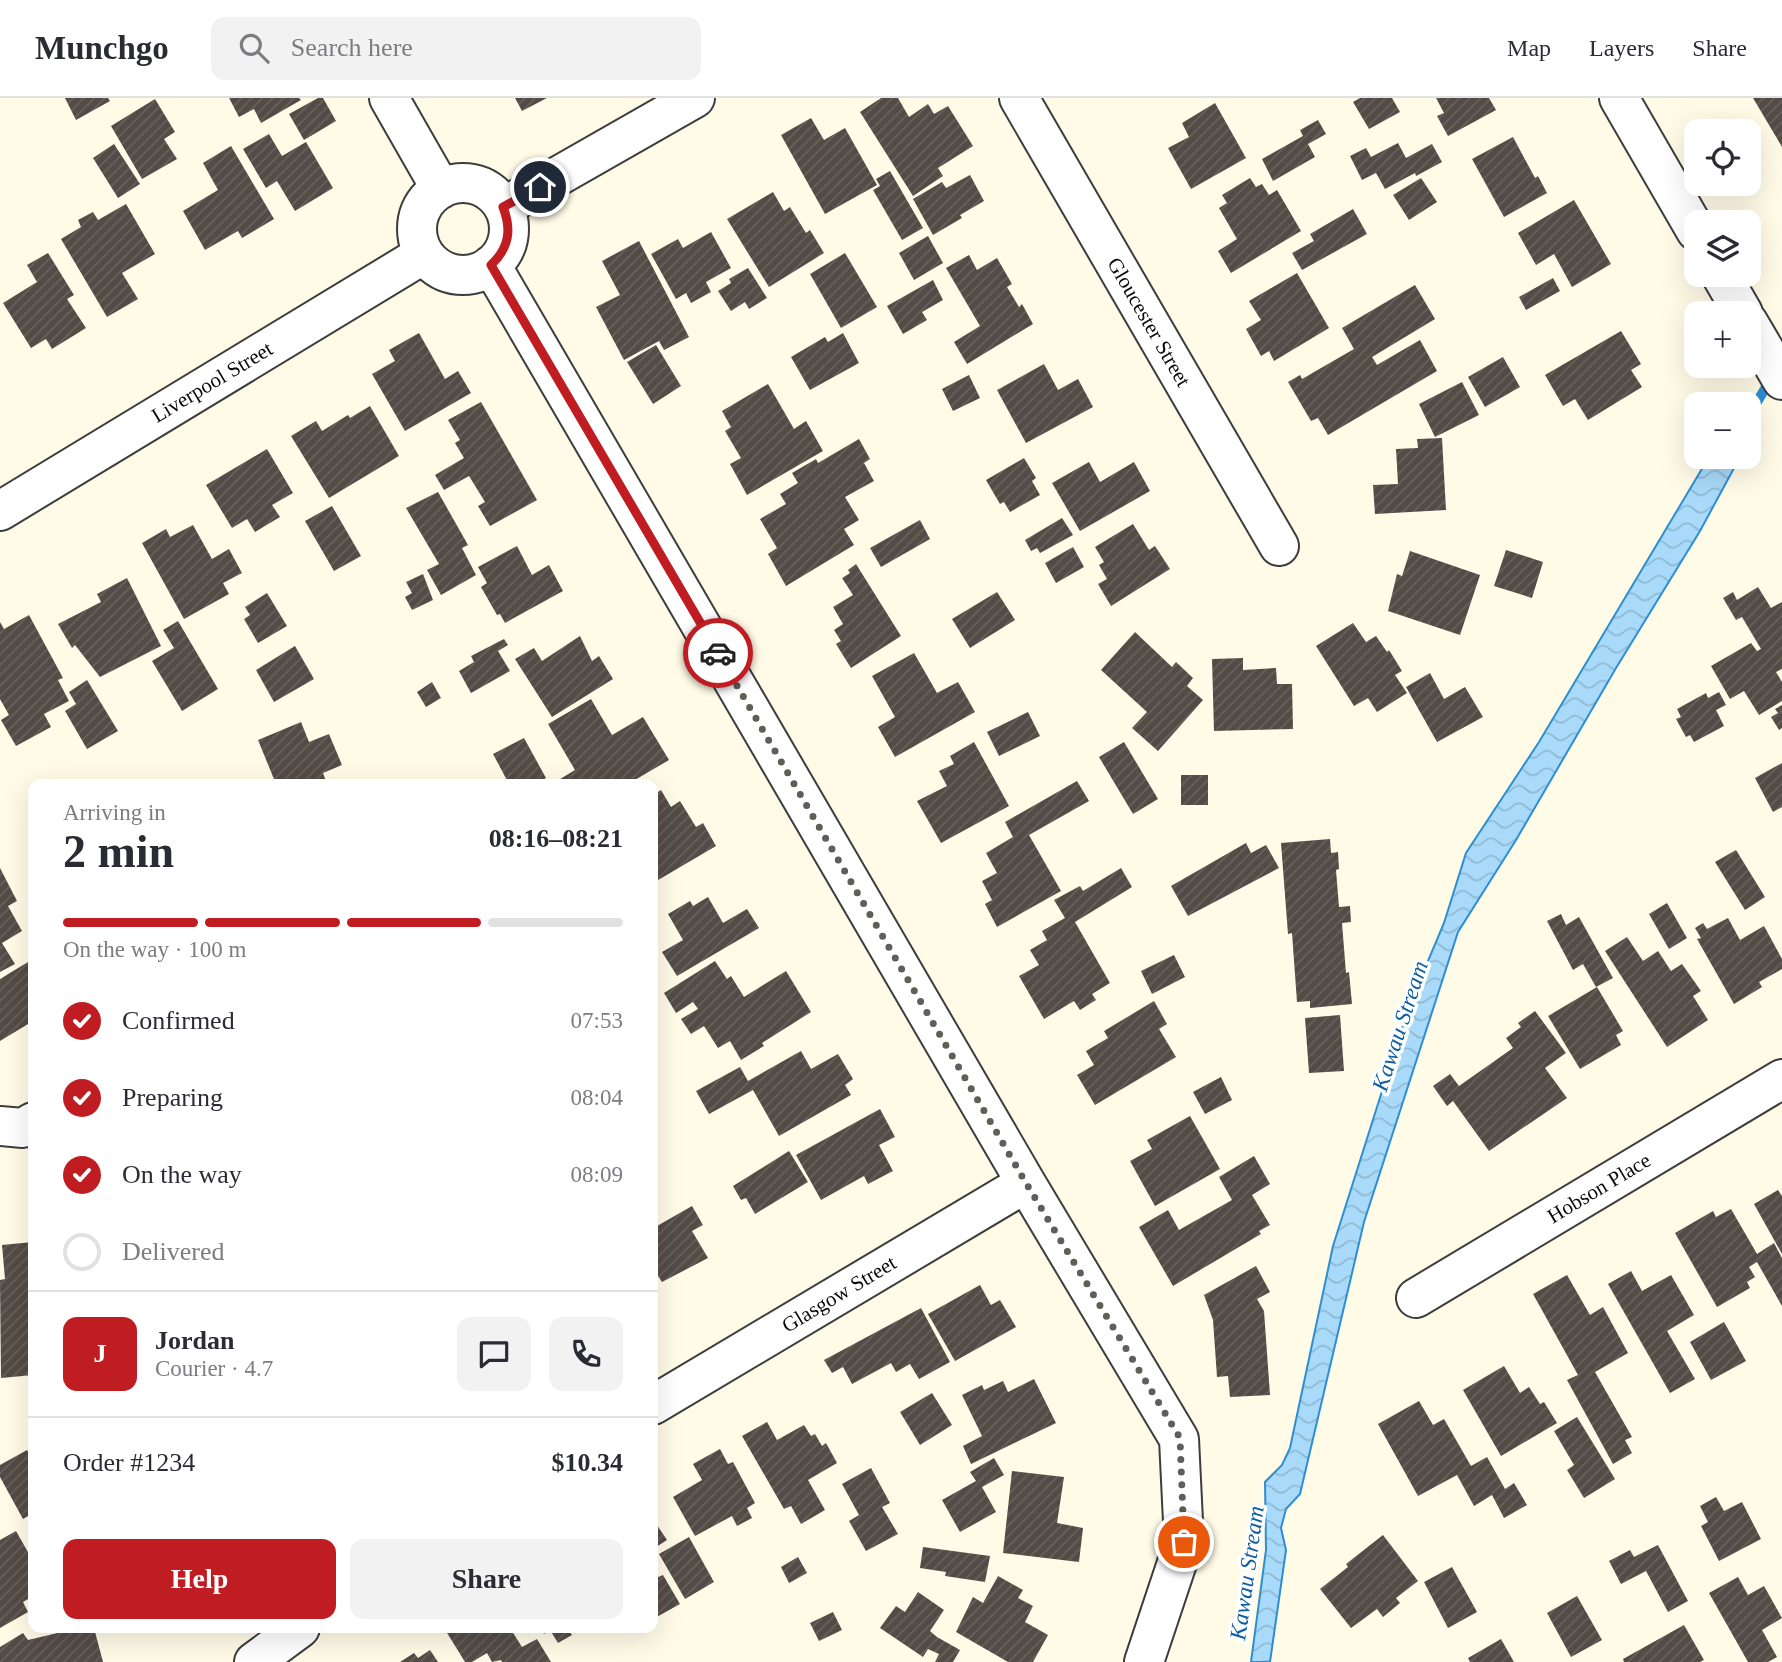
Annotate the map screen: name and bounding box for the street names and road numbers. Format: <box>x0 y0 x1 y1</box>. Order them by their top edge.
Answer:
street label: Gloucester Street <box>1102 253 1196 391</box>
street label: Liverpool Street <box>147 336 277 428</box>
street label: Hobson Place <box>1543 1148 1655 1228</box>
street label: Glasgow Street <box>778 1250 901 1337</box>

